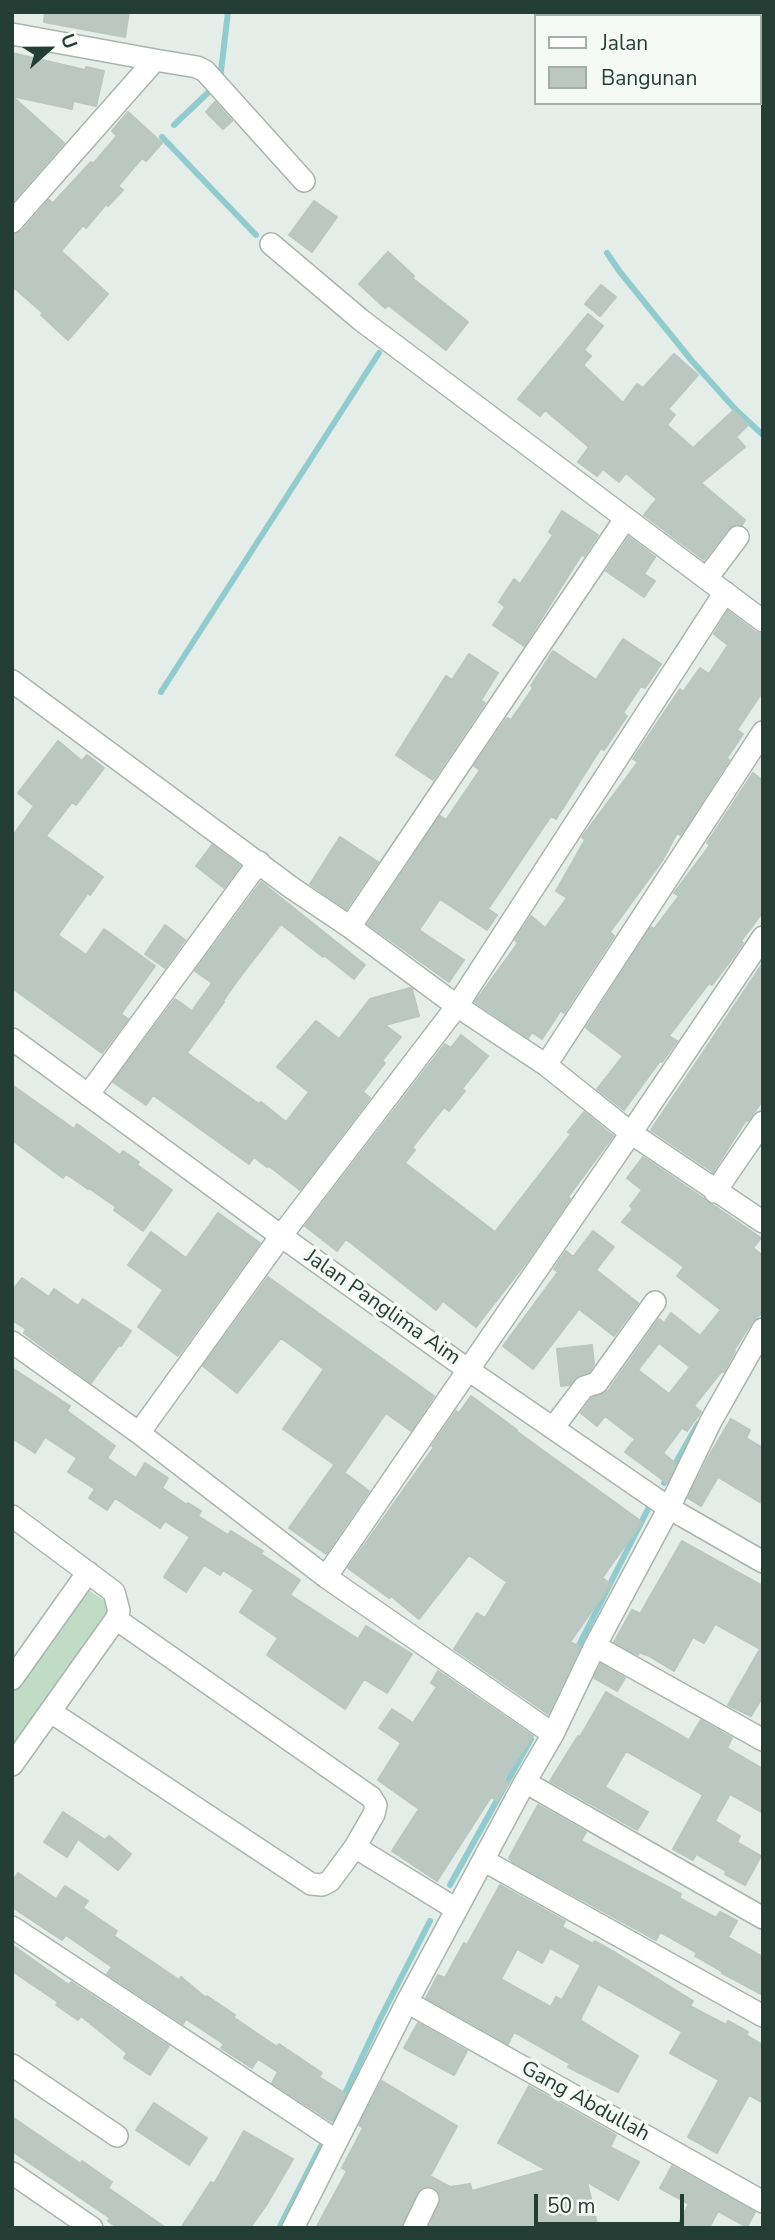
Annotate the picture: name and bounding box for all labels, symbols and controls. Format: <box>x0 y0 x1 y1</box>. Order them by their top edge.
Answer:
north arrow <box>14 14 84 84</box>
legend <box>534 14 761 105</box>
text: Jalan <box>601 29 648 57</box>
text: U <box>54 30 83 53</box>
text: Bangunan <box>601 64 697 92</box>
street label: Jalan Panglima Aim <box>299 1245 465 1371</box>
street label: Gang Abdullah <box>516 2056 654 2148</box>
scale bar <box>537 2180 688 2224</box>
text: 50 m <box>547 2192 596 2220</box>

